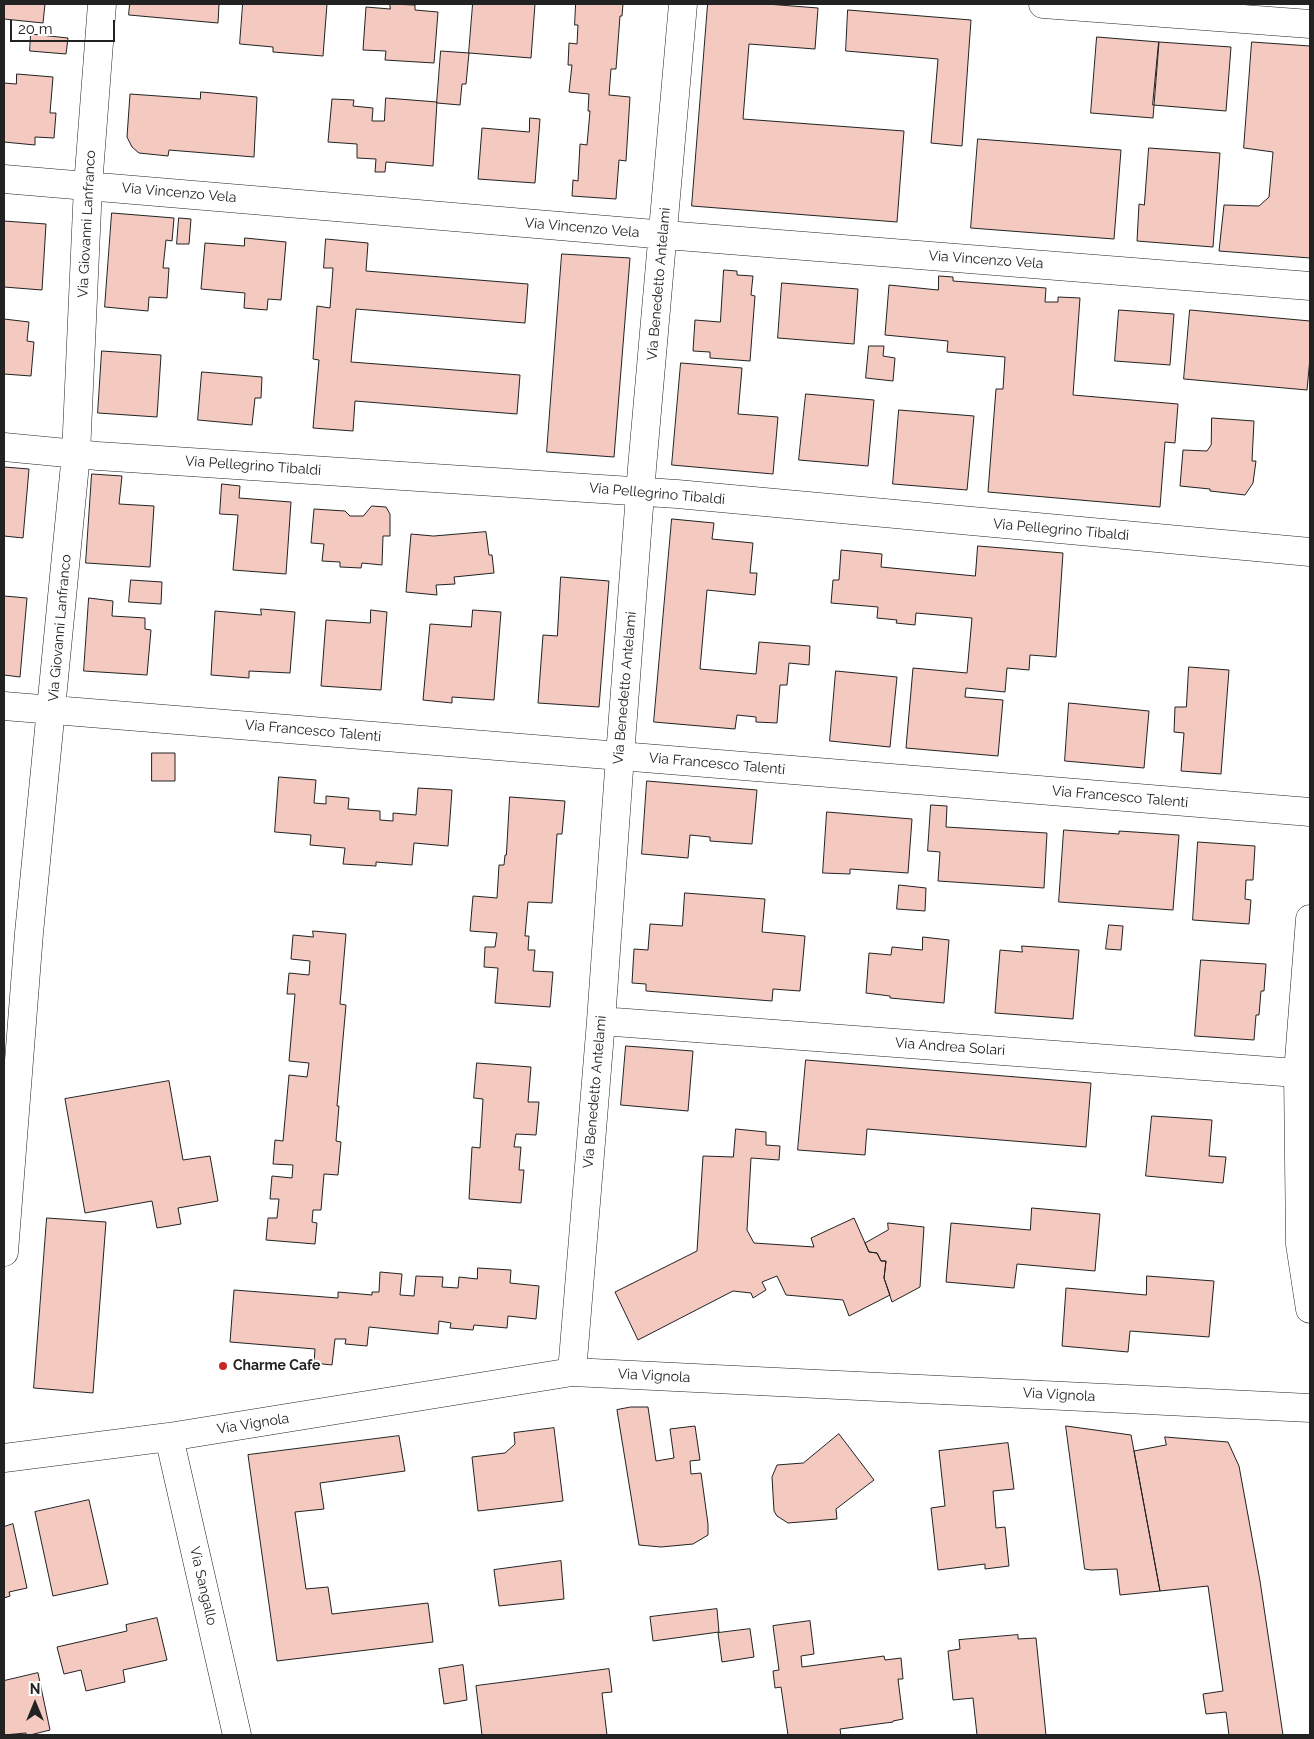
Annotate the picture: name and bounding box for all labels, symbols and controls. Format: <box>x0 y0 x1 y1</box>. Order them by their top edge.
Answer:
scale bar <box>12 10 118 42</box>
text: 20 m <box>18 20 53 38</box>
street label: Via Giovanni Lanfranco <box>75 150 99 298</box>
street label: Via Vincenzo Vela <box>121 180 237 206</box>
street label: Via Benedetto Antelami <box>644 207 674 361</box>
street label: Via Vincenzo Vela <box>524 215 640 241</box>
street label: Via Vincenzo Vela <box>928 248 1044 272</box>
street label: Via Pellegrino Tibaldi <box>184 453 322 479</box>
street label: Via Pellegrino Tibaldi <box>588 480 726 508</box>
street label: Via Pellegrino Tibaldi <box>992 516 1130 544</box>
street label: Via Giovanni Lanfranco <box>45 554 75 702</box>
street label: Via Benedetto Antelami <box>610 611 640 765</box>
street label: Via Francesco Talenti <box>244 717 382 745</box>
street label: Via Francesco Talenti <box>648 750 786 778</box>
street label: Via Francesco Talenti <box>1051 783 1189 811</box>
street label: Via Benedetto Antelami <box>580 1015 610 1169</box>
street label: Via Andrea Solari <box>894 1035 1006 1059</box>
place label: Charme Cafe <box>233 1358 320 1374</box>
marker: Charme Cafe <box>217 1360 229 1372</box>
street label: Via Vignola <box>617 1366 691 1386</box>
street label: Via Vignola <box>1022 1385 1096 1405</box>
street label: Via Vignola <box>216 1410 290 1438</box>
street label: Via Sangallo <box>186 1545 220 1627</box>
north arrow <box>10 1679 60 1729</box>
text: N <box>30 1681 40 1697</box>

